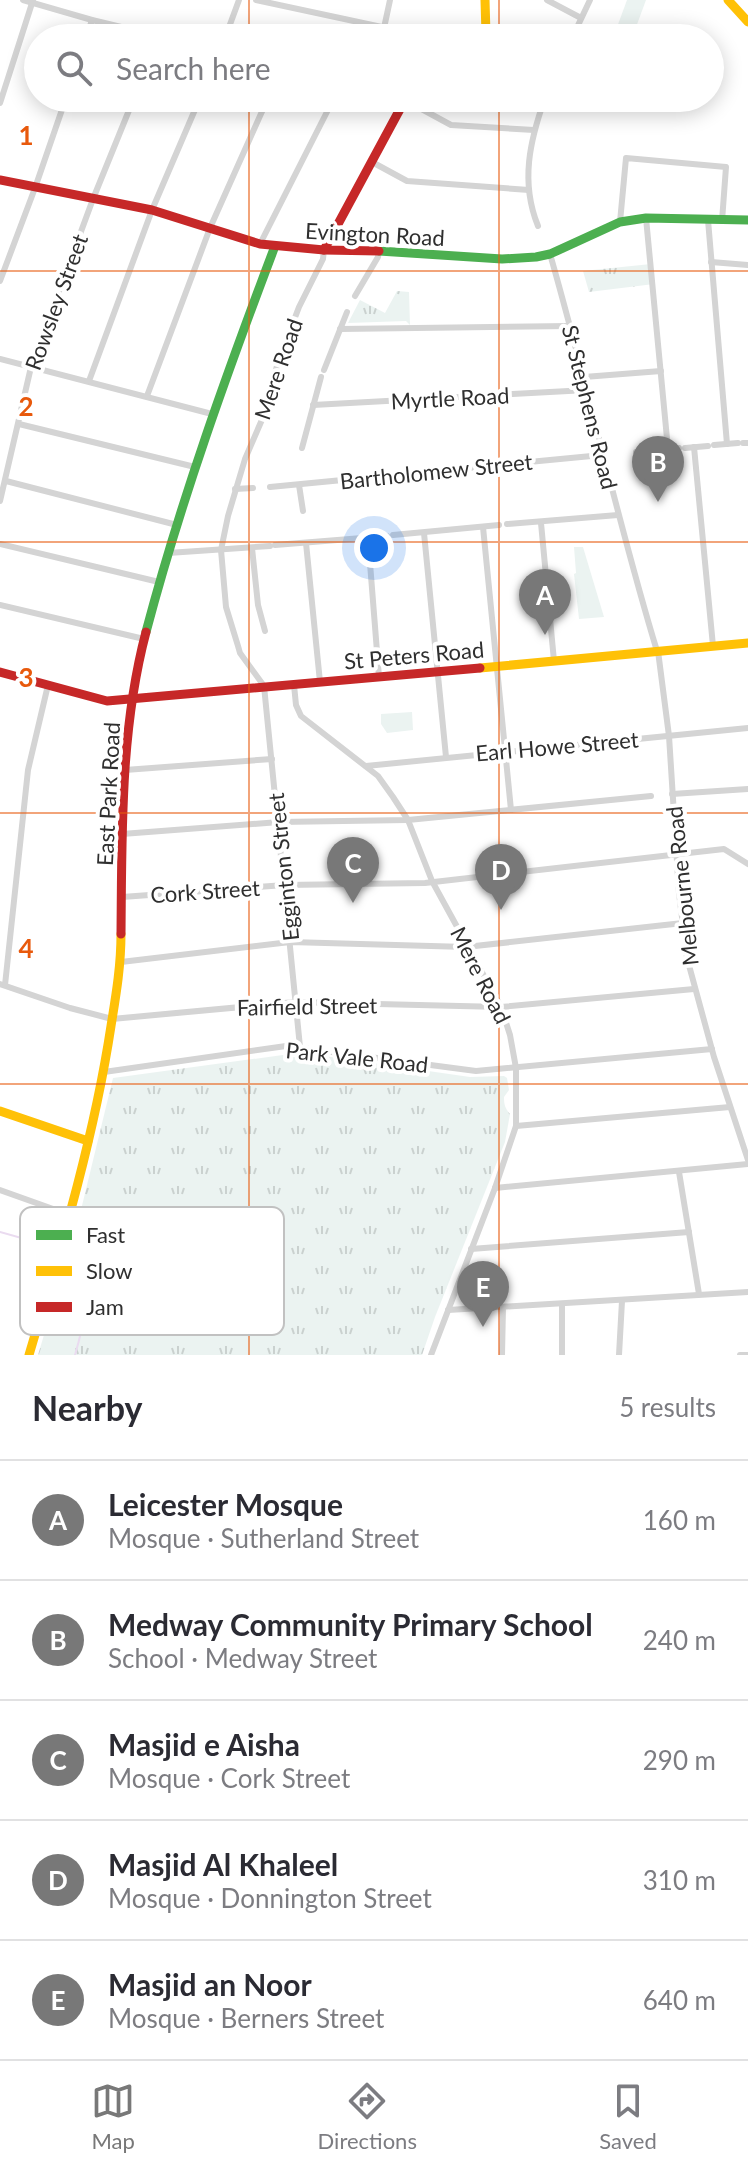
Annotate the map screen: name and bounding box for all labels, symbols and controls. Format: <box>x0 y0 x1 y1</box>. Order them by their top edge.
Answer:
search box <box>24 24 724 112</box>
icon: search <box>52 46 96 90</box>
text: Search here <box>116 50 271 86</box>
text: 1 <box>18 119 34 151</box>
street label: Evington Road <box>305 217 445 251</box>
street label: Rowsley Street <box>19 230 93 374</box>
street label: Mere Road <box>248 315 308 423</box>
street label: St Stephens Road <box>557 322 623 492</box>
street label: Myrtle Road <box>390 381 510 415</box>
text: 2 <box>18 390 34 422</box>
pin: B <box>632 436 684 502</box>
street label: Bartholomew Street <box>338 447 534 495</box>
your location <box>354 528 394 568</box>
pin: A <box>519 569 571 635</box>
street label: St Peters Road <box>343 635 485 675</box>
text: 3 <box>18 661 34 693</box>
street label: East Park Road <box>91 721 125 867</box>
street label: Earl Howe Street <box>474 725 640 767</box>
street label: Egginton Street <box>262 792 304 942</box>
street label: Melbourne Road <box>660 805 704 967</box>
pin: C <box>327 837 379 903</box>
pin: D <box>475 844 527 910</box>
street label: Cork Street <box>149 874 261 908</box>
street label: Mere Road <box>445 922 517 1028</box>
text: 4 <box>18 932 34 964</box>
street label: Fairfield Street <box>237 991 378 1021</box>
street label: Park Vale Road <box>284 1036 430 1078</box>
legend <box>20 1207 284 1335</box>
text: Fast <box>86 1221 125 1248</box>
text: Slow <box>86 1257 133 1284</box>
pin: E <box>457 1261 509 1327</box>
text: Jam <box>86 1293 124 1320</box>
text: Nearby <box>32 1387 143 1428</box>
text: 5 results <box>619 1391 716 1423</box>
text: Leicester Mosque <box>108 1486 343 1522</box>
text: A <box>49 1504 67 1536</box>
text: 160 m <box>643 1504 716 1536</box>
text: Mosque · Sutherland Street <box>108 1522 419 1554</box>
text: Medway Community Primary School <box>108 1606 593 1642</box>
text: B <box>49 1624 67 1656</box>
text: 240 m <box>643 1624 716 1656</box>
text: School · Medway Street <box>108 1642 377 1674</box>
text: Masjid e Aisha <box>108 1726 300 1762</box>
text: C <box>49 1744 67 1776</box>
text: 290 m <box>643 1744 716 1776</box>
text: Mosque · Cork Street <box>108 1762 350 1794</box>
text: Masjid Al Khaleel <box>108 1846 338 1882</box>
text: D <box>48 1864 68 1896</box>
text: 310 m <box>643 1864 716 1896</box>
text: Mosque · Donnington Street <box>108 1882 432 1914</box>
text: Masjid an Noor <box>108 1966 312 2002</box>
text: E <box>51 1984 65 2016</box>
text: 640 m <box>643 1984 716 2016</box>
text: Mosque · Berners Street <box>108 2002 384 2034</box>
tab: Map <box>91 2079 135 2154</box>
tab: Directions <box>318 2079 417 2154</box>
tab: Saved <box>599 2079 657 2154</box>

